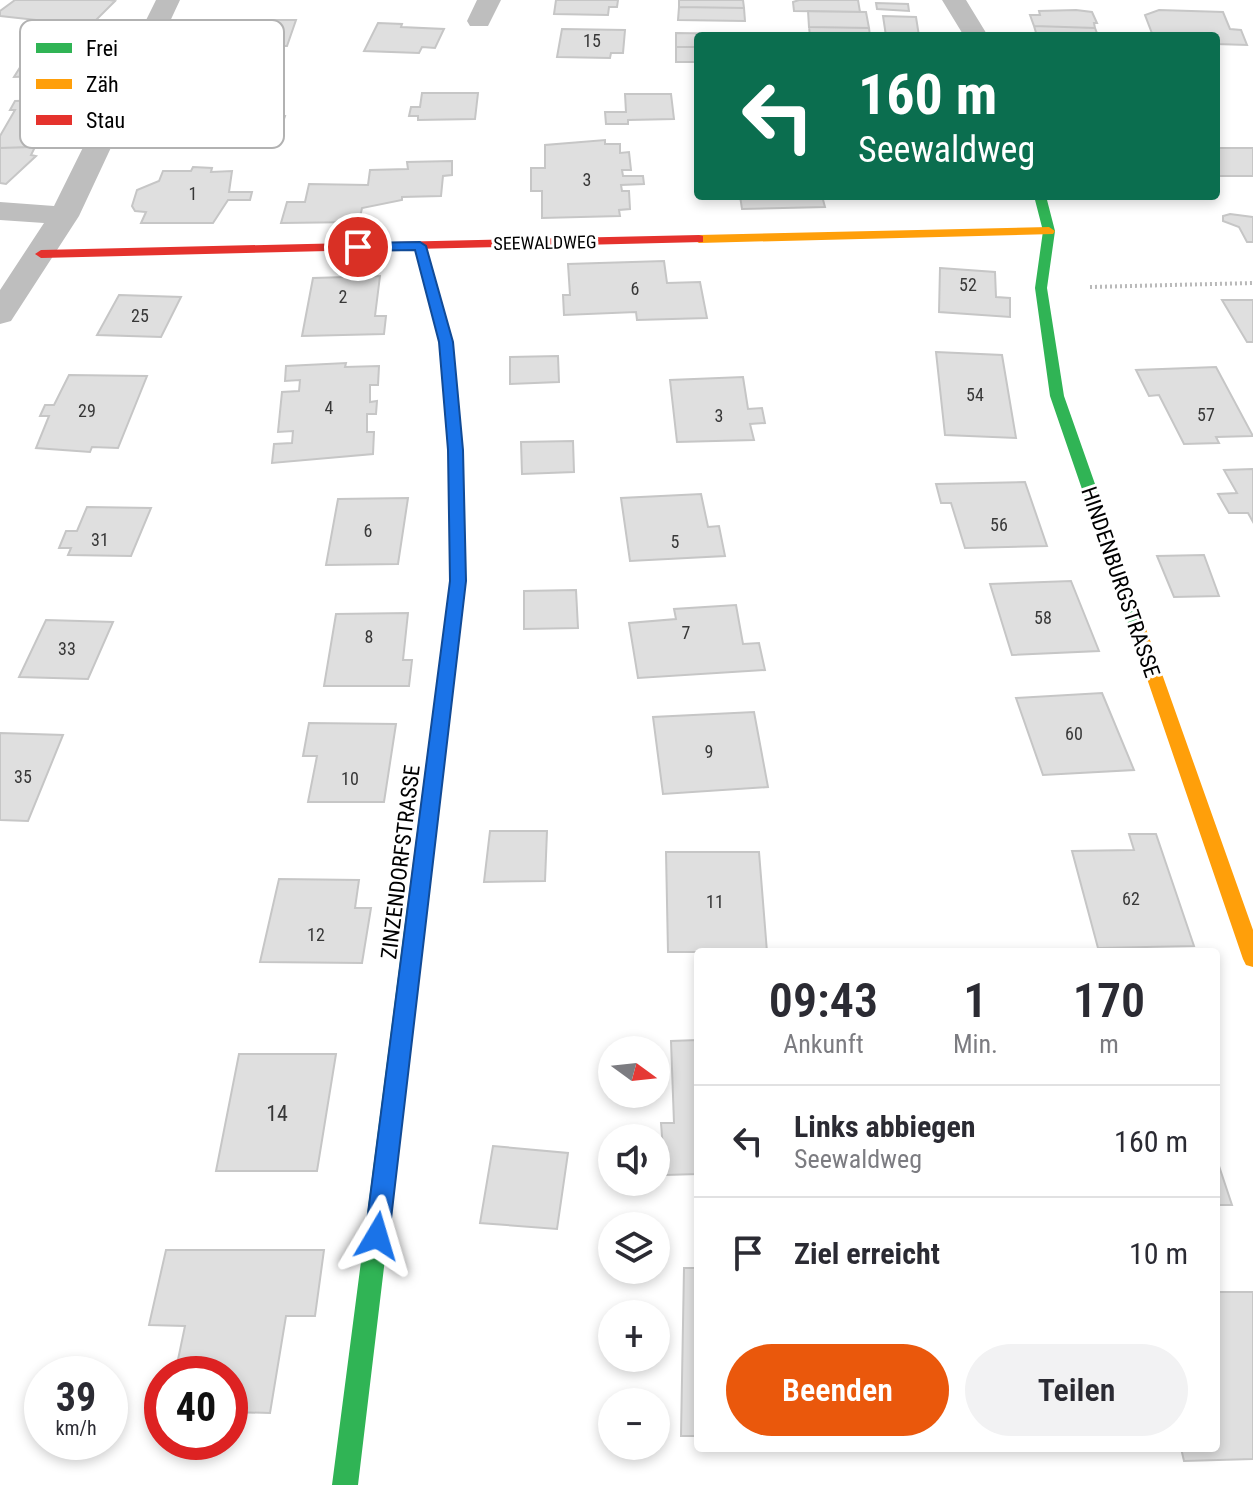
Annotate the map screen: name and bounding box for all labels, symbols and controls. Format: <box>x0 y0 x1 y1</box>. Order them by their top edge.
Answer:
legend <box>20 20 284 148</box>
house number: 15 <box>583 30 601 51</box>
text: Frei <box>86 36 118 61</box>
text: 160 m <box>858 62 997 128</box>
icon: left <box>726 64 830 168</box>
text: Zäh <box>86 72 119 97</box>
text: Stau <box>86 108 125 133</box>
text: Seewaldweg <box>858 129 1035 171</box>
house number: 3 <box>583 169 591 190</box>
house number: 1 <box>189 183 197 204</box>
pin <box>324 213 392 281</box>
icon: arrive <box>336 225 380 269</box>
street label: SEEWALDWEG <box>493 231 597 254</box>
house number: 52 <box>959 274 977 295</box>
house number: 6 <box>631 278 639 299</box>
house number: 2 <box>339 286 348 307</box>
house number: 25 <box>131 305 149 326</box>
house number: 54 <box>966 384 984 405</box>
house number: 4 <box>325 397 334 418</box>
house number: 29 <box>78 400 96 421</box>
house number: 57 <box>1197 404 1215 425</box>
house number: 3 <box>715 405 723 426</box>
street label: HINDENBURGSTRASSE <box>1076 484 1165 681</box>
house number: 56 <box>990 514 1008 535</box>
house number: 6 <box>364 520 372 541</box>
house number: 31 <box>91 529 109 550</box>
house number: 5 <box>671 531 680 552</box>
house number: 58 <box>1034 607 1052 628</box>
house number: 7 <box>682 622 691 643</box>
house number: 8 <box>365 626 373 647</box>
house number: 33 <box>58 638 76 659</box>
house number: 60 <box>1065 723 1083 744</box>
house number: 9 <box>705 741 713 762</box>
street label: ZINZENDORFSTRASSE <box>376 763 425 961</box>
house number: 35 <box>14 766 32 787</box>
house number: 10 <box>341 768 359 789</box>
house number: 62 <box>1122 888 1140 909</box>
house number: 11 <box>706 891 724 912</box>
house number: 12 <box>307 924 325 945</box>
text: 09:43 <box>769 972 878 1029</box>
text: 1 <box>963 972 987 1029</box>
text: 170 <box>1073 972 1145 1029</box>
text: Ankunft <box>783 1029 864 1059</box>
text: Min. <box>953 1029 998 1059</box>
text: m <box>1099 1029 1119 1059</box>
north arrow <box>598 1036 670 1108</box>
map controls <box>598 1036 670 1460</box>
house number: 14 <box>266 1101 288 1126</box>
text: Links abbiegen <box>794 1109 976 1144</box>
icon: left <box>726 1119 770 1163</box>
button: sound <box>598 1124 670 1196</box>
text: 160 m <box>1114 1124 1188 1159</box>
text: Seewaldweg <box>794 1144 922 1174</box>
position arrow <box>335 1194 419 1278</box>
button: layers <box>598 1212 670 1284</box>
icon: arrive <box>726 1231 770 1275</box>
text: Ziel erreicht <box>794 1236 940 1271</box>
text: 10 m <box>1129 1236 1188 1271</box>
button: + <box>598 1300 670 1372</box>
button: Beenden <box>726 1344 949 1436</box>
button: Teilen <box>965 1344 1188 1436</box>
speed limit sign: 40 <box>144 1356 248 1460</box>
text: 39 <box>56 1374 96 1421</box>
button: − <box>598 1388 670 1460</box>
text: km/h <box>55 1416 97 1440</box>

